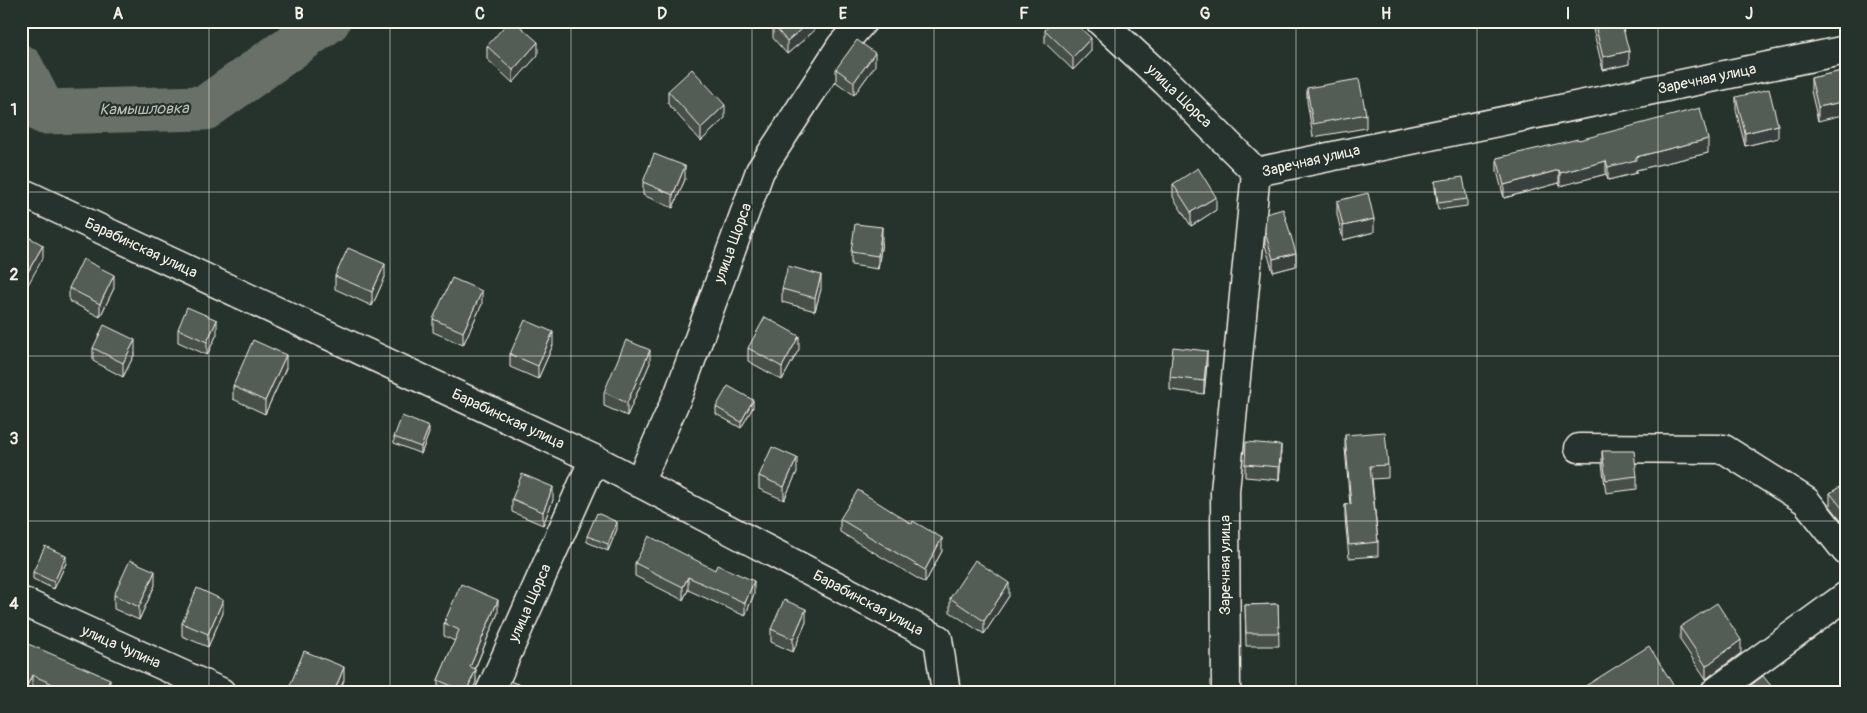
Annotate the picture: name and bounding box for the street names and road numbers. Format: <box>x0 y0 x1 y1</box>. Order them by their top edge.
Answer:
street label: улица Щорса <box>1142 59 1216 132</box>
street label: Заречная улица <box>1656 59 1758 99</box>
street label: Заречная улица <box>1260 140 1362 182</box>
street label: улица Щорса <box>709 200 756 287</box>
street label: Барабинская улица <box>82 214 200 282</box>
street label: Барабинская улица <box>449 385 567 453</box>
street label: Заречная улица <box>1216 515 1235 615</box>
street label: улица Щорса <box>504 561 556 646</box>
street label: Барабинская улица <box>810 566 926 640</box>
street label: улица Чупина <box>77 621 164 673</box>

